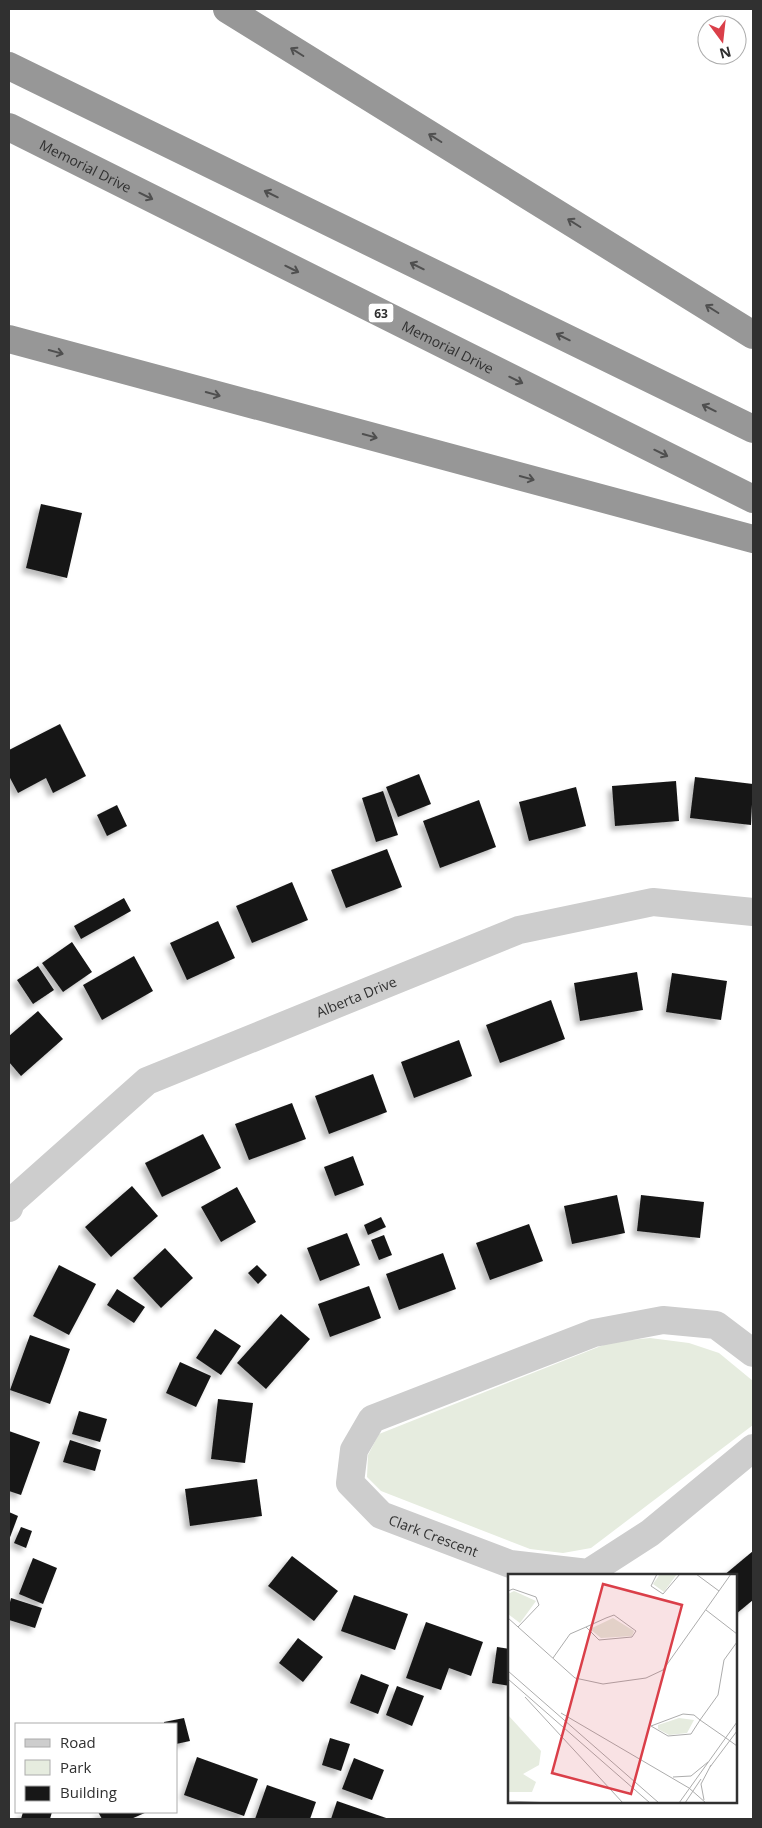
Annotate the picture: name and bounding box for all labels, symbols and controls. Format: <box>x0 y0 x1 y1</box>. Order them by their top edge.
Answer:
north arrow <box>697 15 747 65</box>
text: N <box>718 42 733 64</box>
one-way arrow <box>291 47 305 57</box>
one-way arrow <box>429 133 443 143</box>
street label: Memorial Drive <box>37 135 135 196</box>
one-way arrow <box>264 189 279 198</box>
one-way arrow <box>139 191 154 201</box>
one-way arrow <box>567 218 581 228</box>
one-way arrow <box>410 260 425 270</box>
one-way arrow <box>284 264 299 274</box>
one-way arrow <box>705 303 719 313</box>
road number: 63 <box>368 304 394 322</box>
street label: Memorial Drive <box>399 316 497 378</box>
one-way arrow <box>556 332 571 341</box>
one-way arrow <box>47 347 63 357</box>
one-way arrow <box>508 375 523 385</box>
one-way arrow <box>204 389 220 399</box>
one-way arrow <box>702 403 717 413</box>
one-way arrow <box>361 432 377 441</box>
one-way arrow <box>653 448 668 458</box>
one-way arrow <box>518 474 534 483</box>
street label: Alberta Drive <box>313 971 399 1021</box>
street label: Clark Crescent <box>386 1509 481 1561</box>
inset map <box>508 1574 737 1803</box>
legend <box>15 1723 178 1813</box>
text: Road <box>60 1732 96 1752</box>
text: Park <box>60 1757 91 1777</box>
text: Building <box>60 1782 117 1802</box>

